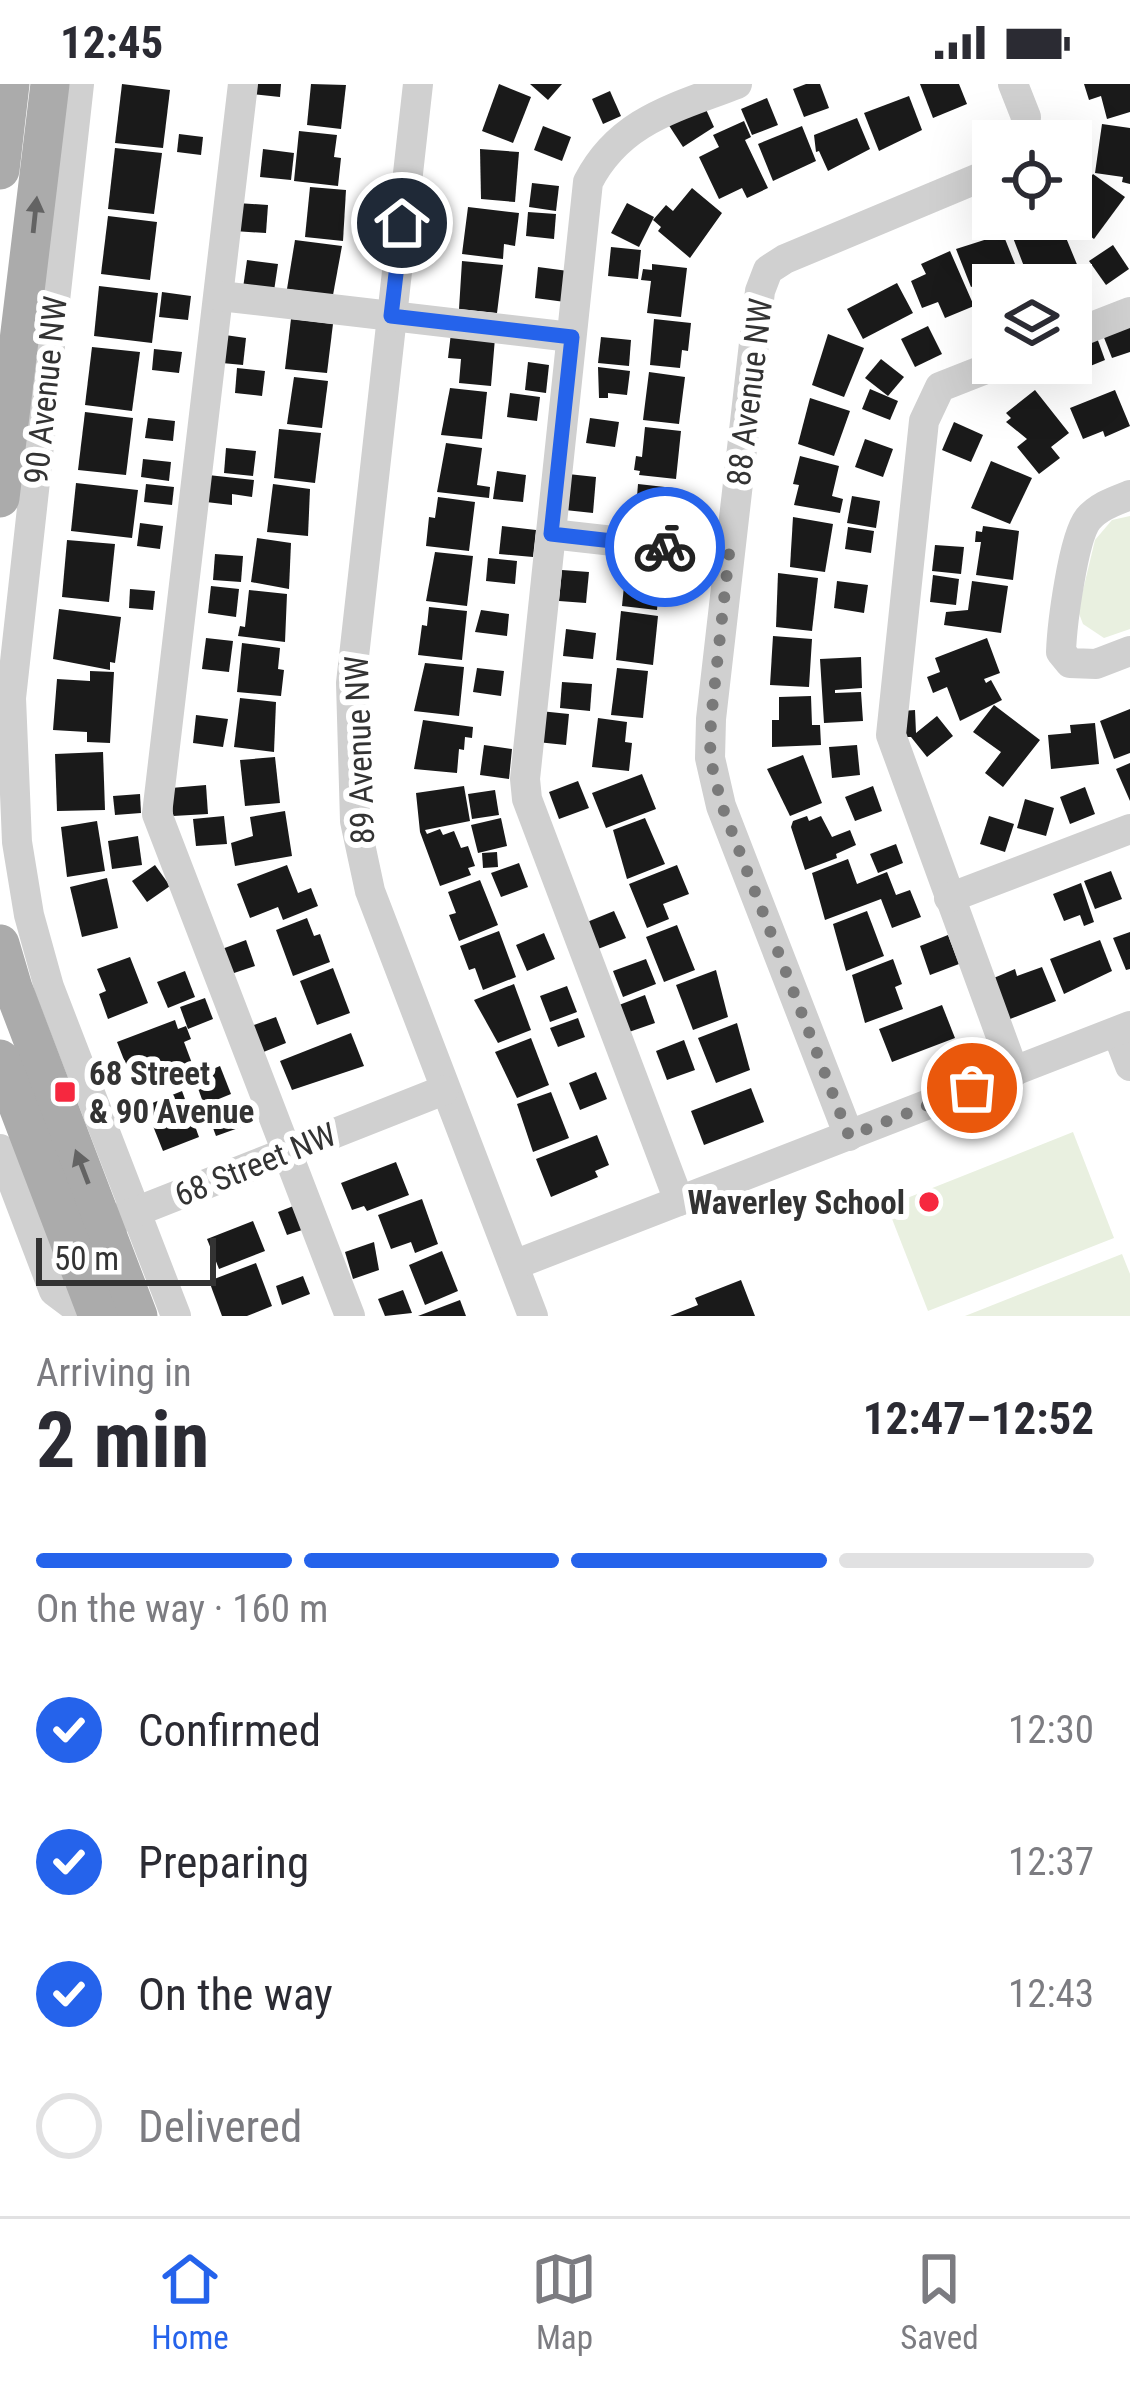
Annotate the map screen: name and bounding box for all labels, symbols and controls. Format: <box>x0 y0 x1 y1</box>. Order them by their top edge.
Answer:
text: 12:45 <box>60 16 163 69</box>
map controls <box>972 120 1092 384</box>
button: locate <box>972 120 1092 240</box>
pin <box>351 172 453 274</box>
icon: home <box>369 190 435 256</box>
one-way arrow <box>26 196 45 234</box>
button: layers <box>972 264 1092 384</box>
street label: 90 Avenue NW <box>16 294 75 486</box>
street label: 88 Avenue NW <box>719 296 780 488</box>
courier <box>605 487 725 607</box>
icon: bike <box>632 514 698 580</box>
street label: 89 Avenue NW <box>337 655 382 845</box>
pin <box>921 1037 1023 1139</box>
place label: 68 Street & 90 Avenue <box>89 1054 254 1131</box>
icon: bag <box>939 1055 1005 1121</box>
marker: 68 Street & 90 Avenue <box>52 1079 78 1105</box>
street label: 68 Street NW <box>169 1114 342 1215</box>
one-way arrow <box>72 1149 91 1185</box>
place label: Waverley School <box>688 1183 905 1222</box>
marker: Waverley School <box>916 1189 942 1215</box>
scale bar <box>36 1232 216 1285</box>
text: 50 m <box>54 1239 119 1278</box>
text: Arriving in <box>36 1350 192 1396</box>
text: 12:47–12:52 <box>863 1392 1094 1445</box>
text: 2 min <box>36 1395 209 1486</box>
text: On the way · 160 m <box>36 1586 328 1632</box>
icon: check <box>36 1697 102 1763</box>
text: Confirmed <box>138 1704 321 1757</box>
text: 12:30 <box>1008 1707 1094 1753</box>
icon: check <box>36 1829 102 1895</box>
text: Preparing <box>138 1836 309 1889</box>
text: 12:37 <box>1008 1839 1094 1885</box>
icon: check <box>36 1961 102 2027</box>
text: On the way <box>138 1968 333 2021</box>
text: 12:43 <box>1008 1971 1094 2017</box>
text: Delivered <box>138 2100 302 2153</box>
tab: Home <box>151 2246 229 2357</box>
tab: Map <box>531 2246 597 2357</box>
tab: Saved <box>900 2246 979 2357</box>

